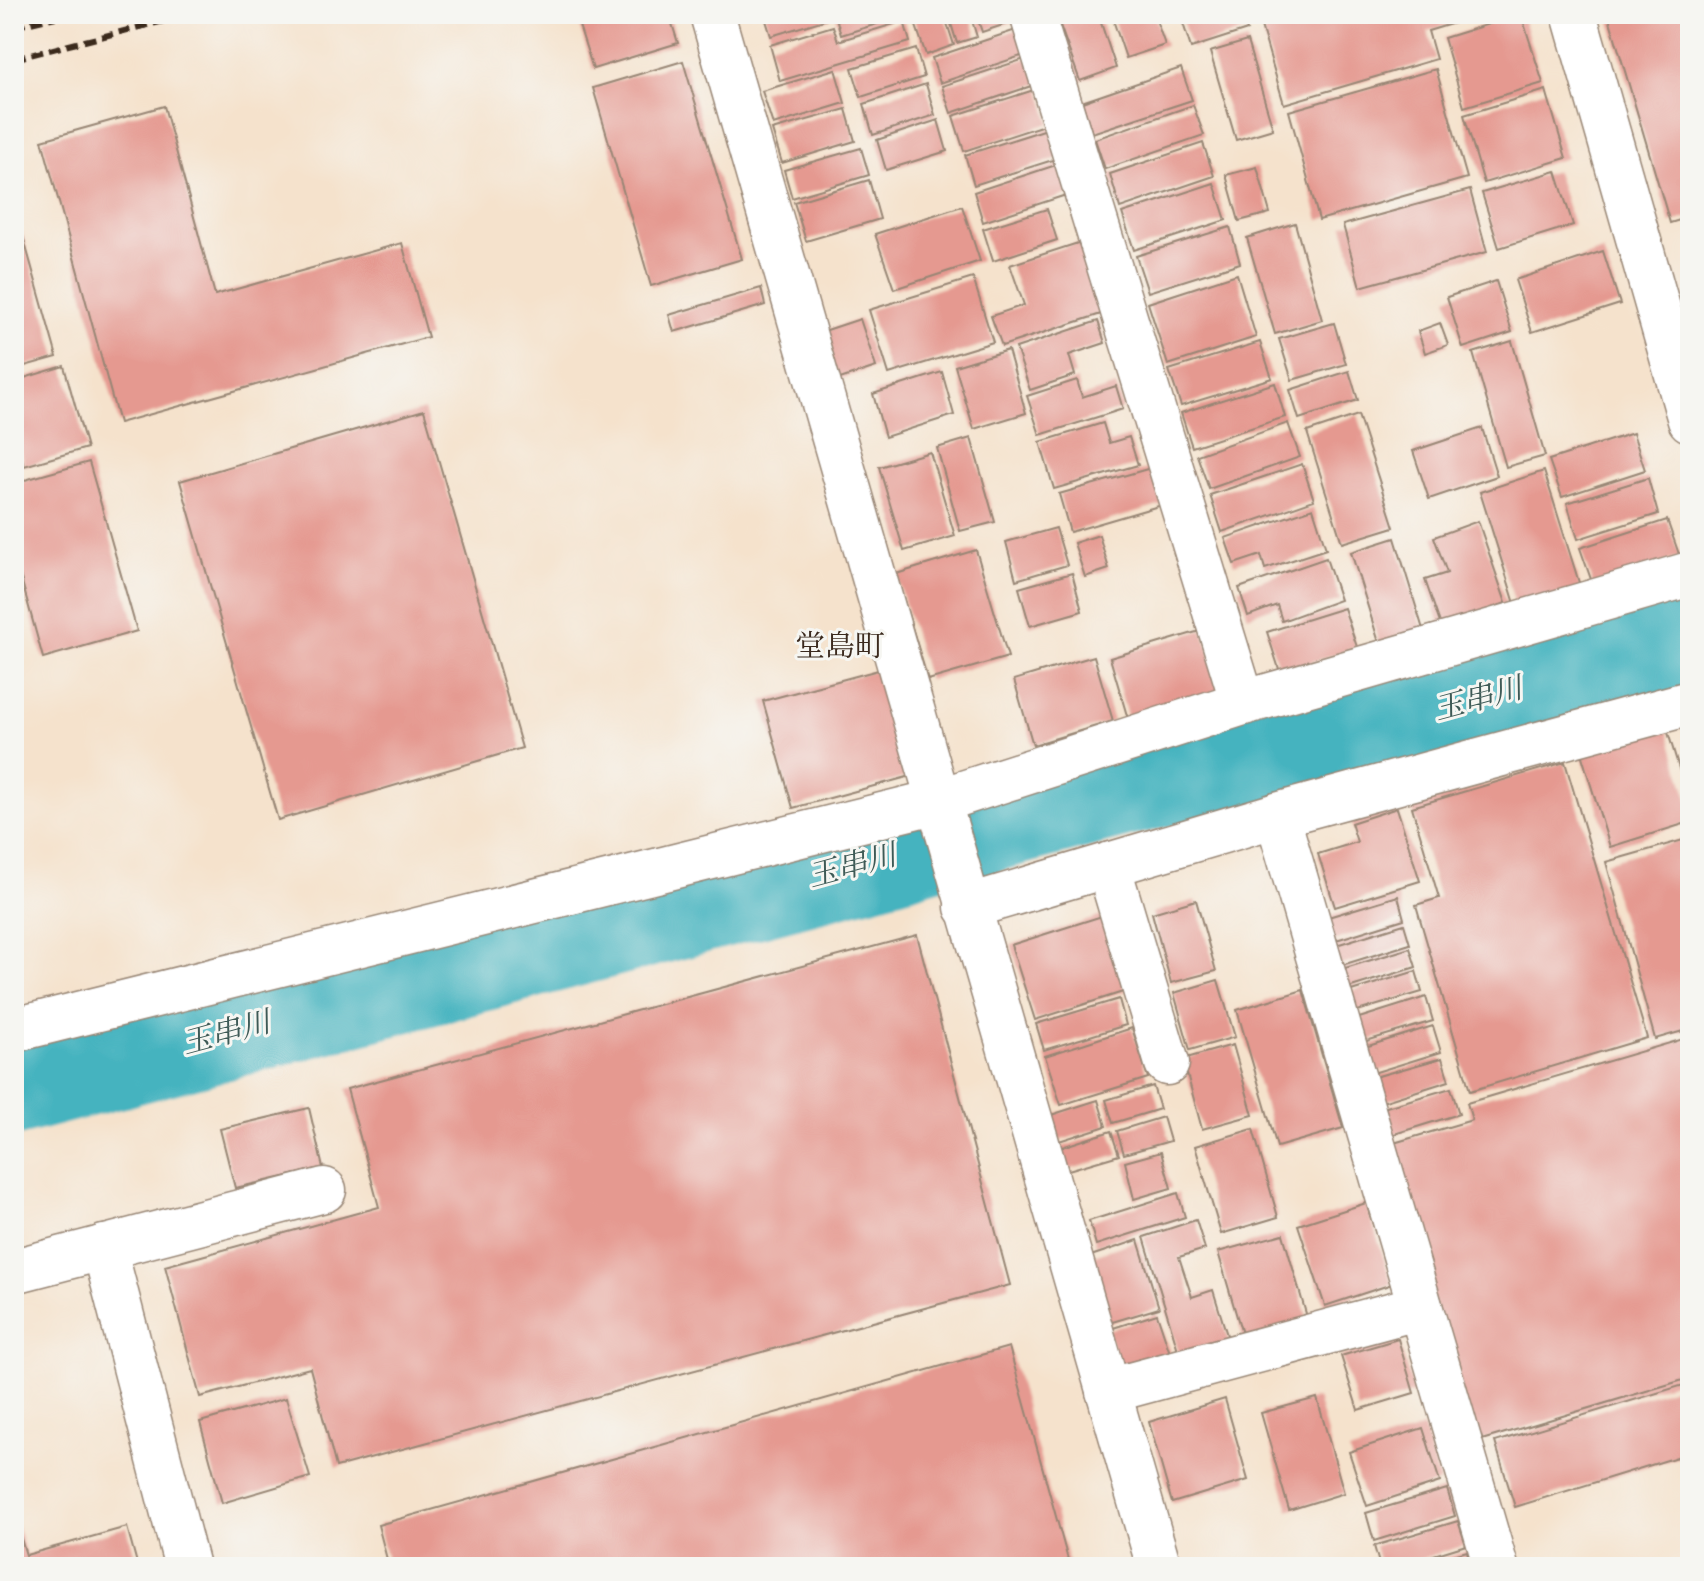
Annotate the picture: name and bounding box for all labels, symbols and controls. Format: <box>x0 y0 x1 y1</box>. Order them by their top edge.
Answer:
district label: 堂島町 <box>795 628 885 665</box>
water label: 玉串川 <box>1430 669 1529 729</box>
water label: 玉串川 <box>804 836 903 896</box>
water label: 玉串川 <box>178 1003 277 1063</box>

